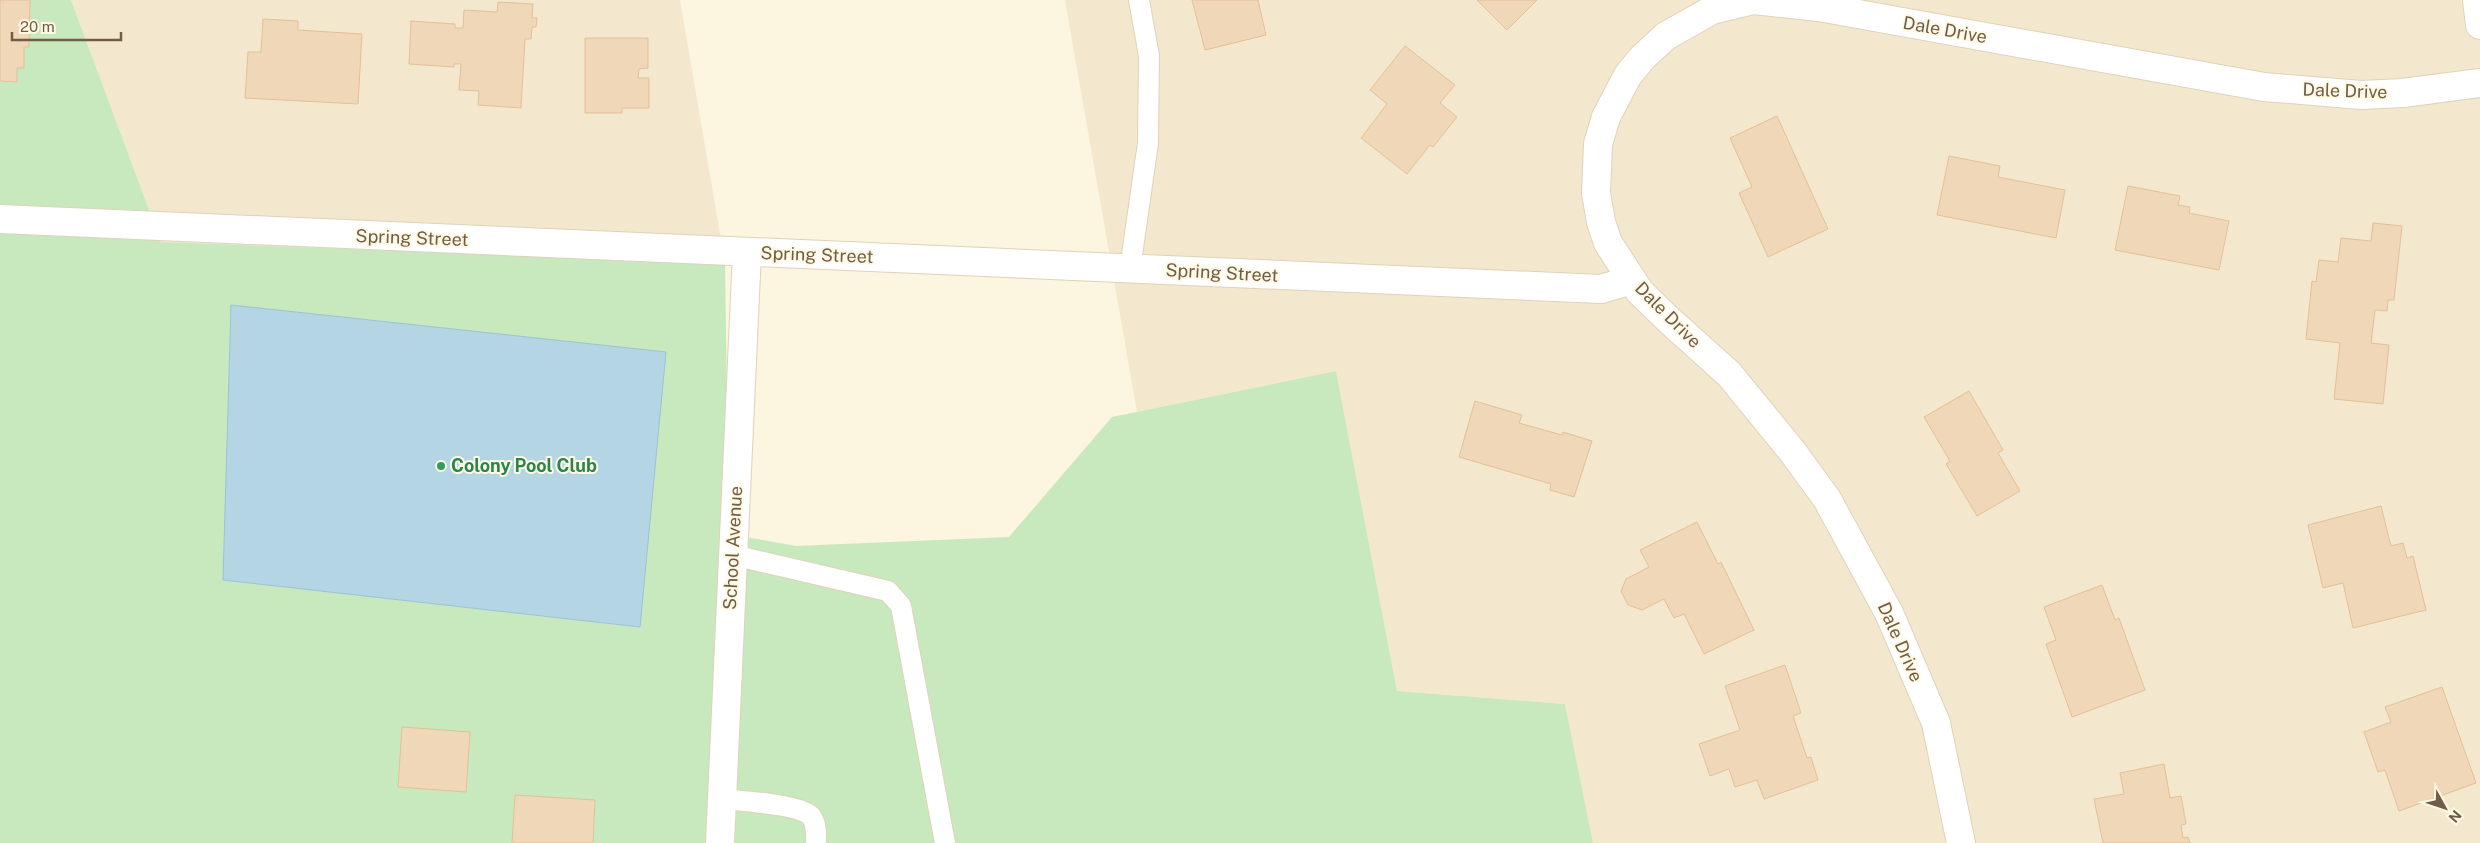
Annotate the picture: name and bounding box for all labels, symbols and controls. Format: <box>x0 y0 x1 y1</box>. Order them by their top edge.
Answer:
scale bar <box>12 10 121 42</box>
street label: Dale Drive <box>1901 12 1989 47</box>
text: 20 m <box>20 18 55 35</box>
street label: Dale Drive <box>2302 79 2388 102</box>
street label: Spring Street <box>355 225 469 250</box>
street label: Spring Street <box>760 242 874 267</box>
street label: Spring Street <box>1165 259 1279 286</box>
street label: Dale Drive <box>1631 277 1706 352</box>
place label: Colony Pool Club <box>451 455 597 476</box>
marker: Colony Pool Club <box>435 460 447 472</box>
street label: School Avenue <box>719 485 746 610</box>
street label: Dale Drive <box>1874 599 1927 685</box>
north arrow <box>2420 783 2470 833</box>
text: N <box>2445 807 2465 826</box>

